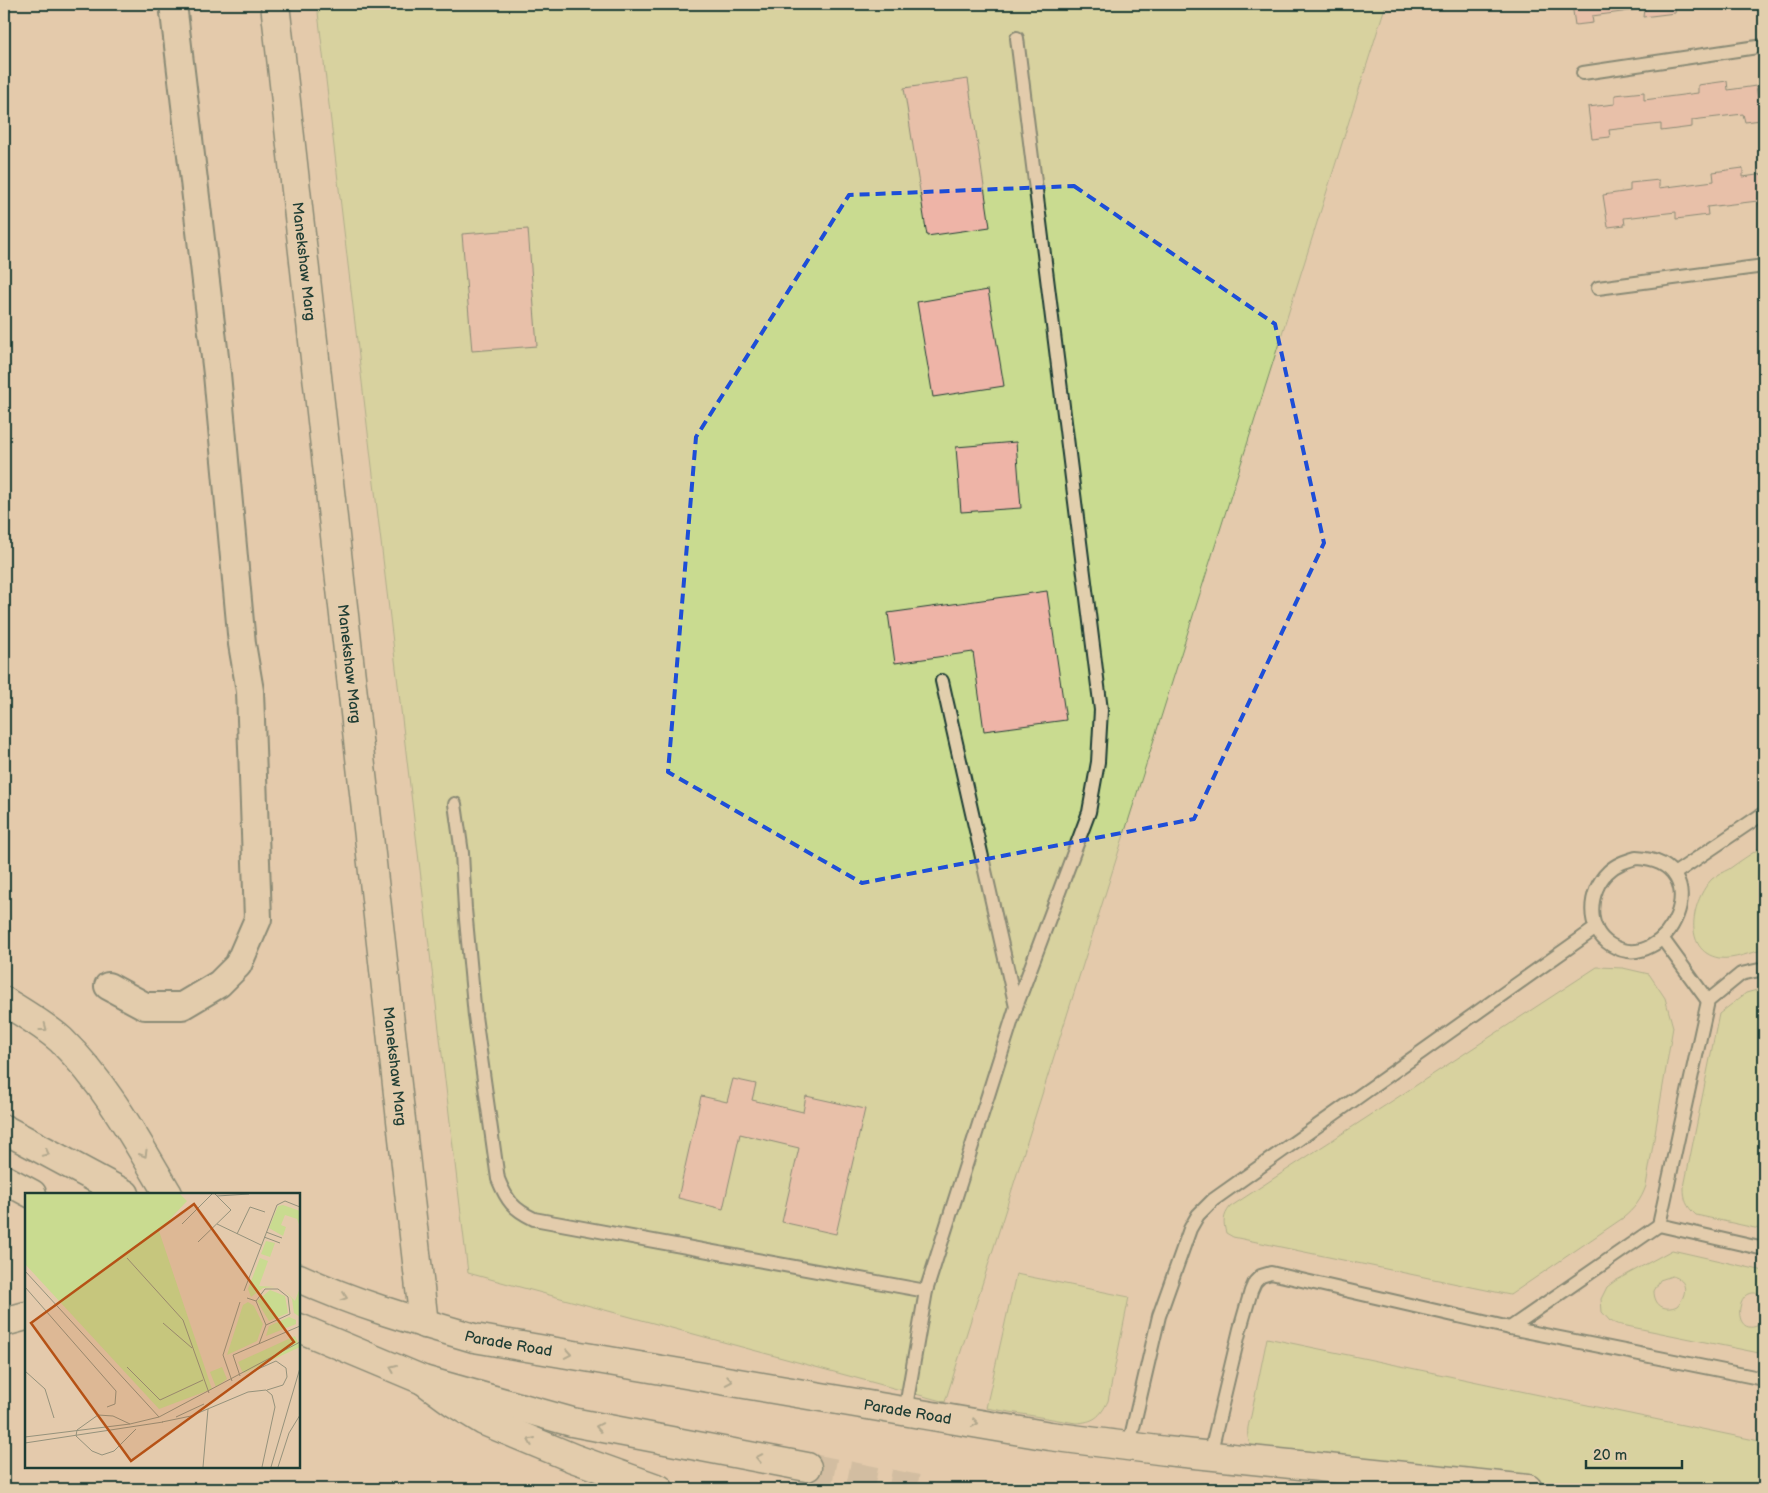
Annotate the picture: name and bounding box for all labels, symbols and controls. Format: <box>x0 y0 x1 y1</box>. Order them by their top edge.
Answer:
street label: Manekshaw Marg <box>287 201 320 322</box>
street label: Manekshaw Marg <box>333 603 365 724</box>
street label: Manekshaw Marg <box>378 1006 411 1127</box>
one-way arrow <box>38 1022 48 1031</box>
one-way arrow <box>41 1147 50 1157</box>
one-way arrow <box>138 1149 148 1158</box>
inset map <box>25 1193 300 1468</box>
one-way arrow <box>339 1291 347 1301</box>
street label: Parade Road <box>462 1327 554 1361</box>
one-way arrow <box>564 1349 573 1359</box>
one-way arrow <box>389 1363 398 1374</box>
one-way arrow <box>724 1376 733 1386</box>
street label: Parade Road <box>862 1395 953 1429</box>
one-way arrow <box>971 1418 979 1428</box>
one-way arrow <box>595 1423 604 1433</box>
one-way arrow <box>528 1437 536 1447</box>
scale bar <box>1586 1438 1682 1470</box>
text: 20 m <box>1593 1446 1627 1465</box>
one-way arrow <box>754 1453 763 1464</box>

